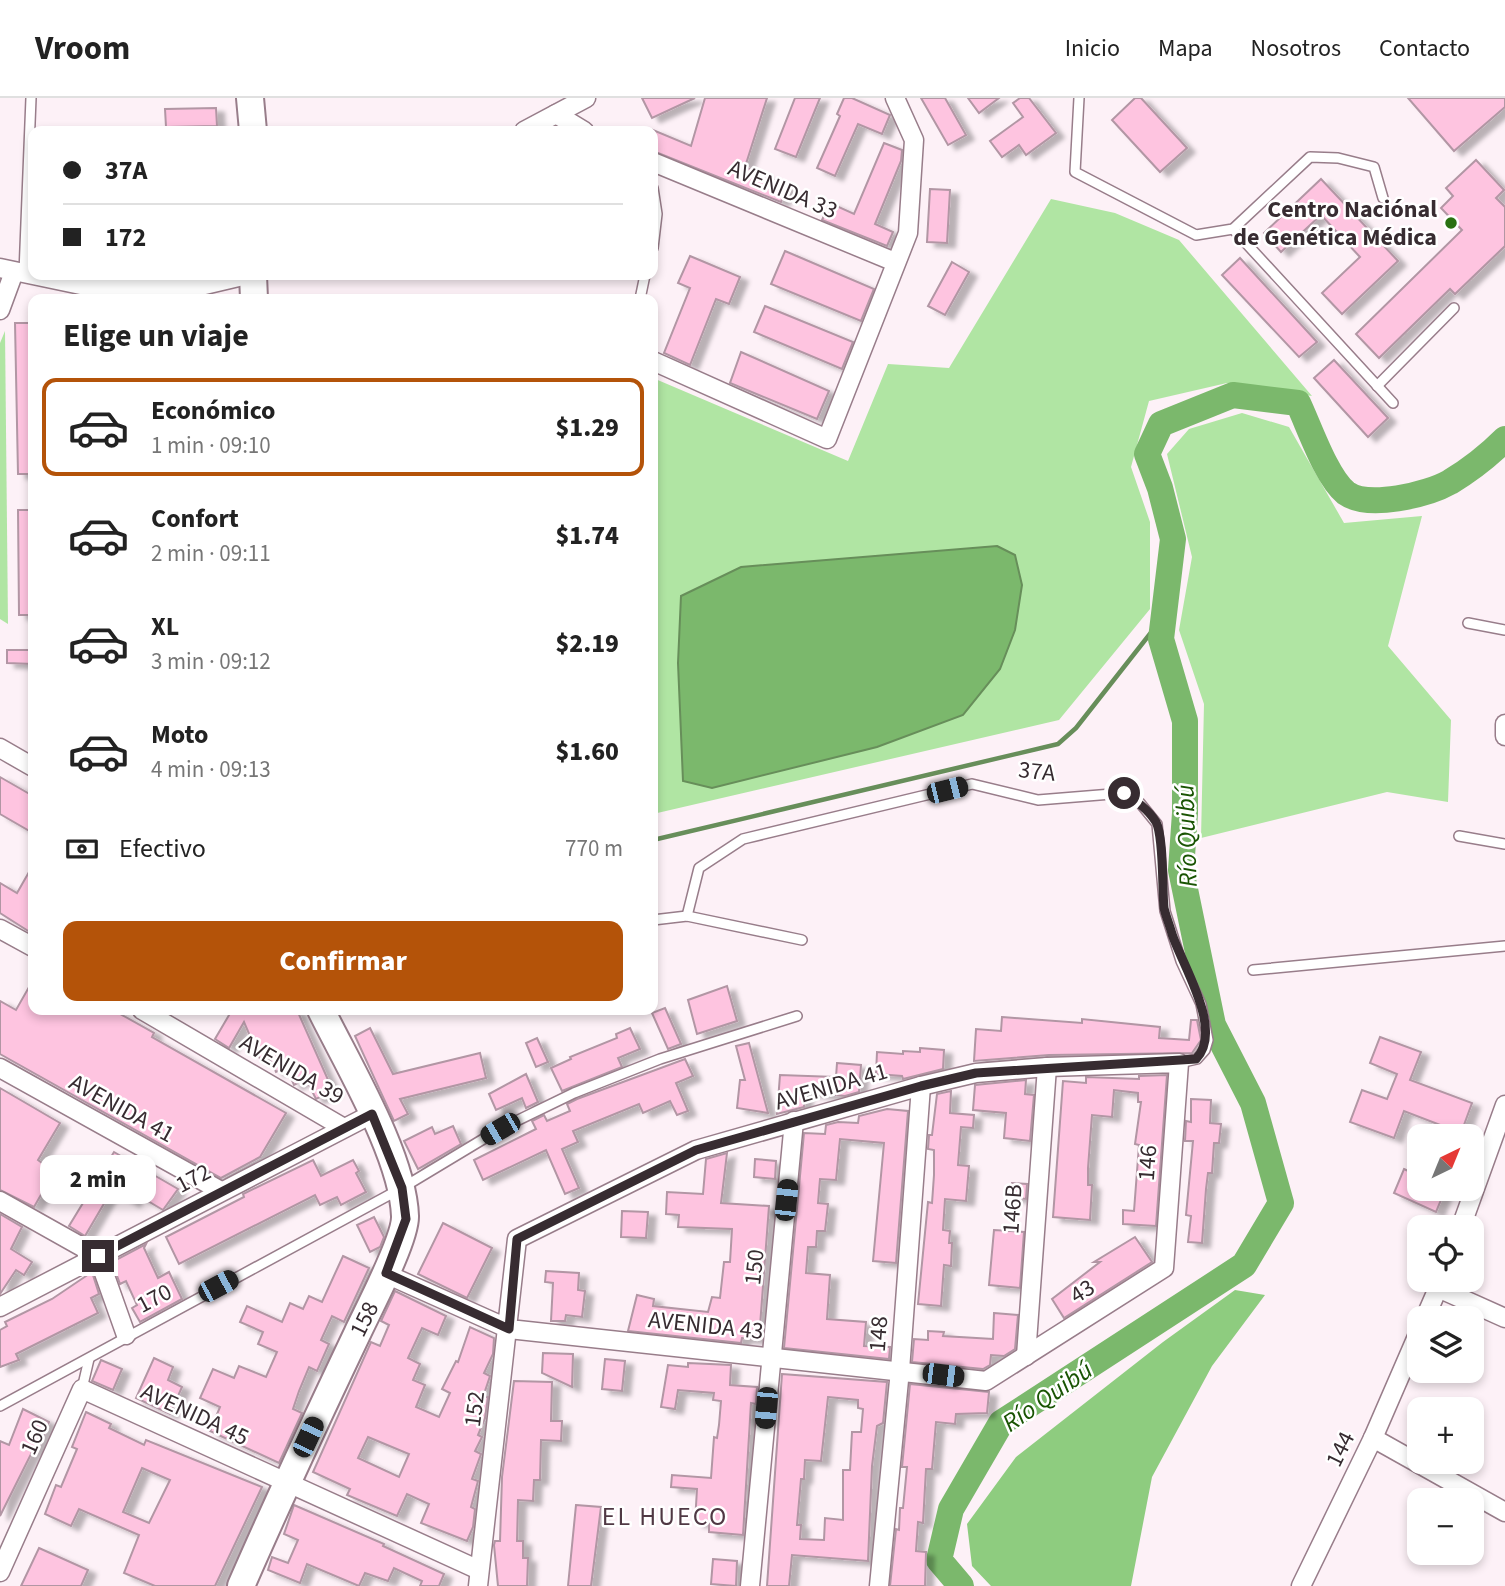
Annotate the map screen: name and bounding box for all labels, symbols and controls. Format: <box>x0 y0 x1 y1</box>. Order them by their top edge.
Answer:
text: Vroom <box>35 25 130 72</box>
text: Inicio <box>1065 31 1120 66</box>
text: Mapa <box>1158 31 1213 66</box>
text: Nosotros <box>1251 31 1341 66</box>
text: Contacto <box>1379 31 1470 66</box>
street label: AVENIDA 33 <box>723 151 843 228</box>
text: 37A <box>105 152 147 189</box>
place label: Centro Naciónal de Genética Médica <box>1233 192 1437 255</box>
marker: Centro Naciónal de Genética Médica <box>1443 215 1459 231</box>
text: 172 <box>105 219 146 256</box>
text: Elige un viaje <box>63 313 249 359</box>
text: Económico <box>151 392 276 429</box>
icon: car <box>67 396 130 459</box>
text: $1.29 <box>555 409 619 446</box>
text: 1 min · 09:10 <box>151 429 271 462</box>
text: Confort <box>151 500 239 537</box>
icon: car <box>67 504 130 567</box>
text: $1.74 <box>555 517 619 554</box>
text: 2 min · 09:11 <box>151 537 271 570</box>
text: XL <box>151 608 179 645</box>
icon: car <box>67 612 130 675</box>
text: $2.19 <box>555 625 619 662</box>
text: 3 min · 09:12 <box>151 645 271 678</box>
text: Moto <box>151 716 208 753</box>
icon: car <box>67 720 130 783</box>
text: $1.60 <box>555 733 619 770</box>
street label: 37A <box>1017 752 1057 791</box>
text: 4 min · 09:13 <box>151 753 271 786</box>
car <box>925 775 970 805</box>
route start <box>1108 777 1140 809</box>
water label: Río Quibú <box>1166 784 1207 888</box>
icon: cash <box>63 830 101 868</box>
text: Efectivo <box>119 830 206 867</box>
text: 770 m <box>565 832 623 865</box>
button: Confirmar <box>63 921 623 1001</box>
street label: AVENIDA 39 <box>233 1025 351 1114</box>
street label: AVENIDA 41 <box>771 1054 892 1119</box>
street label: AVENIDA 41 <box>63 1065 181 1152</box>
car <box>477 1109 524 1149</box>
north arrow <box>1407 1124 1484 1200</box>
map controls <box>1407 1124 1484 1565</box>
street label: 146 <box>1129 1144 1166 1182</box>
callout: 2 min <box>40 1154 156 1204</box>
street label: 172 <box>169 1155 217 1202</box>
text: 2 min <box>70 1163 126 1196</box>
car <box>774 1178 799 1222</box>
street label: 146B <box>993 1183 1032 1235</box>
button: locate <box>1407 1215 1484 1292</box>
route end <box>82 1240 114 1272</box>
street label: 150 <box>735 1247 774 1287</box>
car <box>195 1267 242 1305</box>
street label: 43 <box>1063 1270 1102 1313</box>
street label: 170 <box>130 1275 178 1322</box>
street label: 158 <box>341 1295 388 1343</box>
street label: AVENIDA 43 <box>647 1302 765 1349</box>
button: layers <box>1407 1306 1484 1383</box>
street label: 148 <box>860 1315 897 1353</box>
water label: Río Quibú <box>995 1352 1100 1441</box>
car <box>921 1362 966 1388</box>
street label: AVENIDA 45 <box>135 1374 255 1455</box>
car <box>754 1386 779 1430</box>
street label: 152 <box>455 1389 494 1429</box>
button: + <box>1407 1397 1484 1474</box>
street label: 160 <box>11 1414 58 1461</box>
car <box>290 1414 327 1460</box>
street label: 144 <box>1317 1425 1364 1473</box>
button: − <box>1407 1488 1484 1565</box>
district label: EL HUECO <box>602 1498 728 1535</box>

